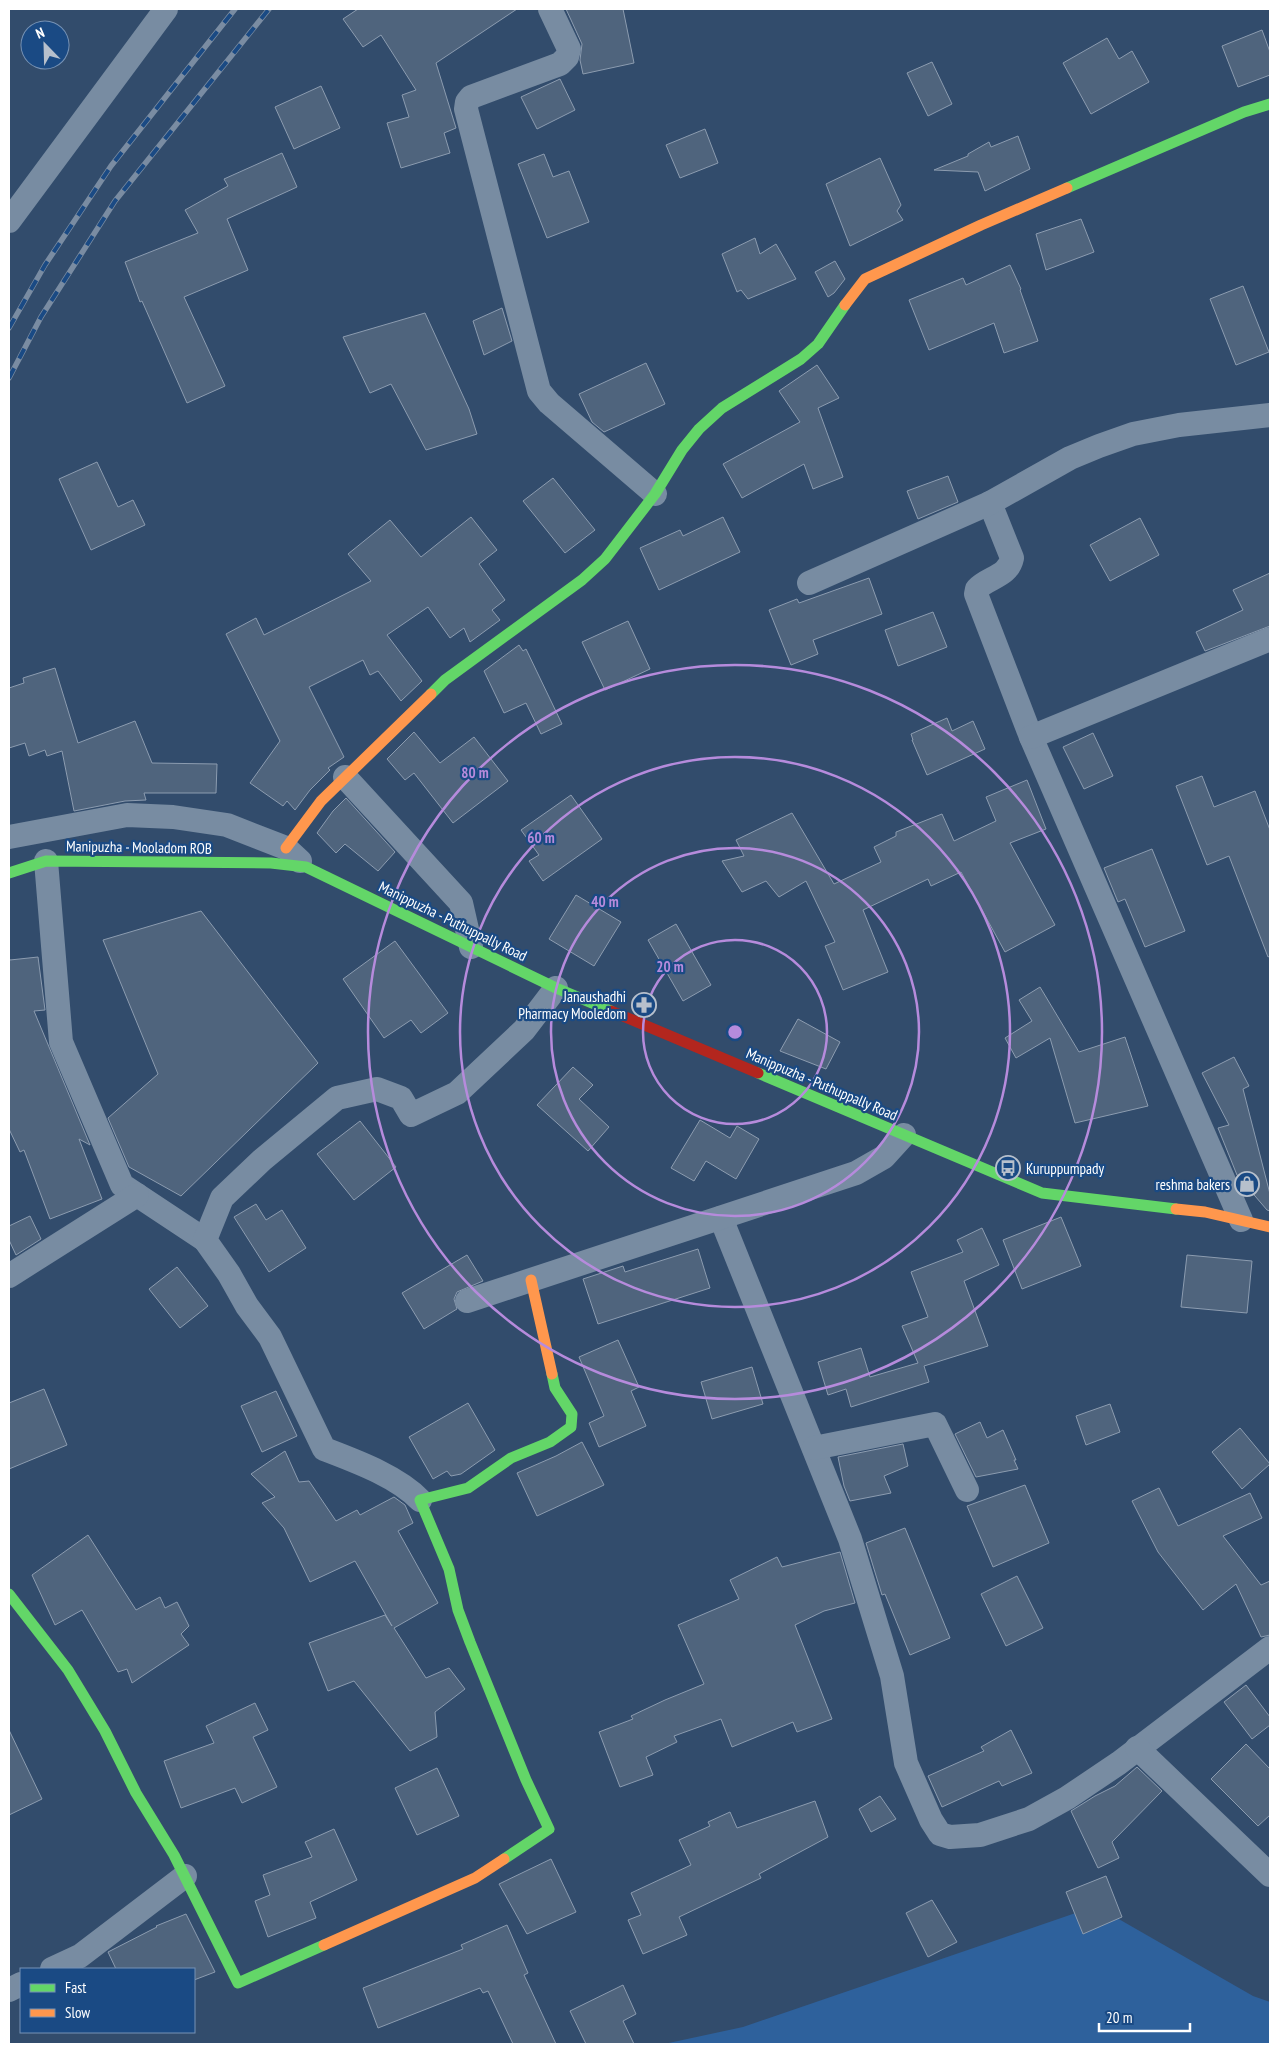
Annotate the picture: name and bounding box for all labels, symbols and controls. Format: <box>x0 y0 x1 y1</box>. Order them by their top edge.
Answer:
north arrow <box>20 20 70 70</box>
text: N <box>33 23 47 43</box>
text: 80 m <box>461 763 489 782</box>
text: 60 m <box>527 828 555 847</box>
street label: Manipuzha - Mooladom ROB <box>66 836 212 858</box>
street label: Manippuzha - Puthuppally Road <box>376 877 530 965</box>
text: 40 m <box>591 892 619 911</box>
text: 20 m <box>656 957 684 976</box>
place label: Janaushadhi Pharmacy Mooledom <box>518 987 626 1023</box>
pharmacy icon: Janaushadhi Pharmacy Mooledom <box>631 992 657 1018</box>
centre of rings <box>726 1023 744 1041</box>
street label: Manippuzha - Puthuppally Road <box>743 1043 901 1125</box>
bus stop icon: Kuruppumpady <box>995 1155 1021 1181</box>
place label: Kuruppumpady <box>1026 1159 1105 1178</box>
shop icon: reshma bakers <box>1234 1171 1260 1197</box>
place label: reshma bakers <box>1156 1175 1230 1194</box>
legend <box>20 1968 195 2033</box>
text: Fast <box>65 1978 86 1997</box>
scale bar <box>1099 2000 1190 2032</box>
text: Slow <box>65 2003 90 2022</box>
text: 20 m <box>1106 2008 1132 2027</box>

